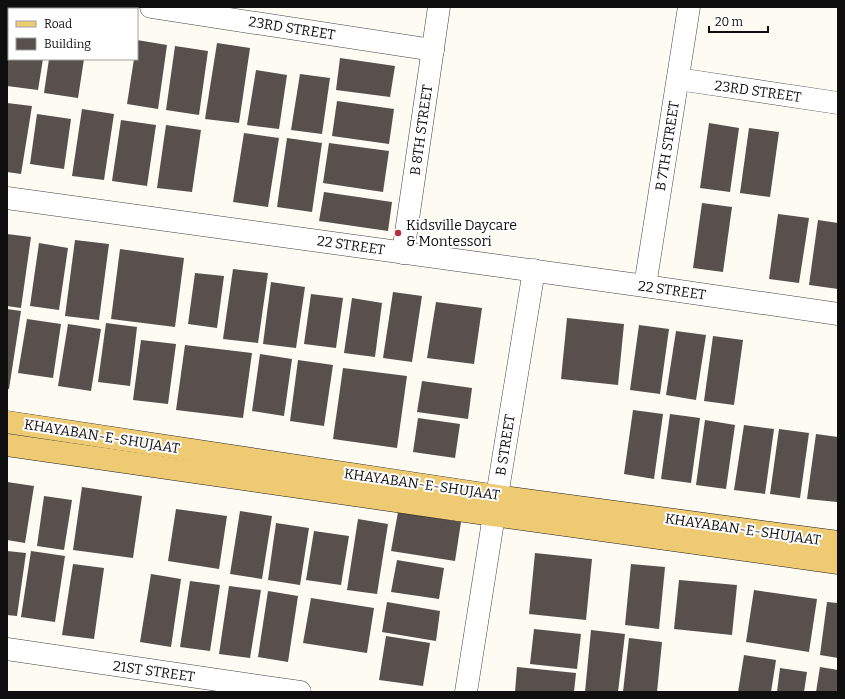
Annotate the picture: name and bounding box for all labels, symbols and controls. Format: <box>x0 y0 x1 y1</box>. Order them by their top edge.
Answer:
legend <box>8 8 138 60</box>
scale bar <box>709 8 768 34</box>
street label: 23RD STREET <box>247 13 336 44</box>
text: 20 m <box>715 15 744 29</box>
text: Road <box>44 17 72 31</box>
text: Building <box>44 37 91 51</box>
street label: 23RD STREET <box>714 77 802 106</box>
street label: B 8TH STREET <box>407 84 436 177</box>
street label: B 7TH STREET <box>652 100 683 192</box>
place label: Kidsville Daycare & Montessori <box>406 217 517 250</box>
marker: Kidsville Daycare & Montessori <box>393 228 403 238</box>
street label: 22 STREET <box>316 232 386 259</box>
street label: 22 STREET <box>637 277 707 304</box>
street label: B STREET <box>492 413 519 477</box>
street label: KHAYABAN-E-SHUJAAT <box>23 416 181 457</box>
street label: KHAYABAN-E-SHUJAAT <box>343 465 501 504</box>
street label: KHAYABAN-E-SHUJAAT <box>664 510 822 549</box>
street label: 21ST STREET <box>112 657 196 686</box>

